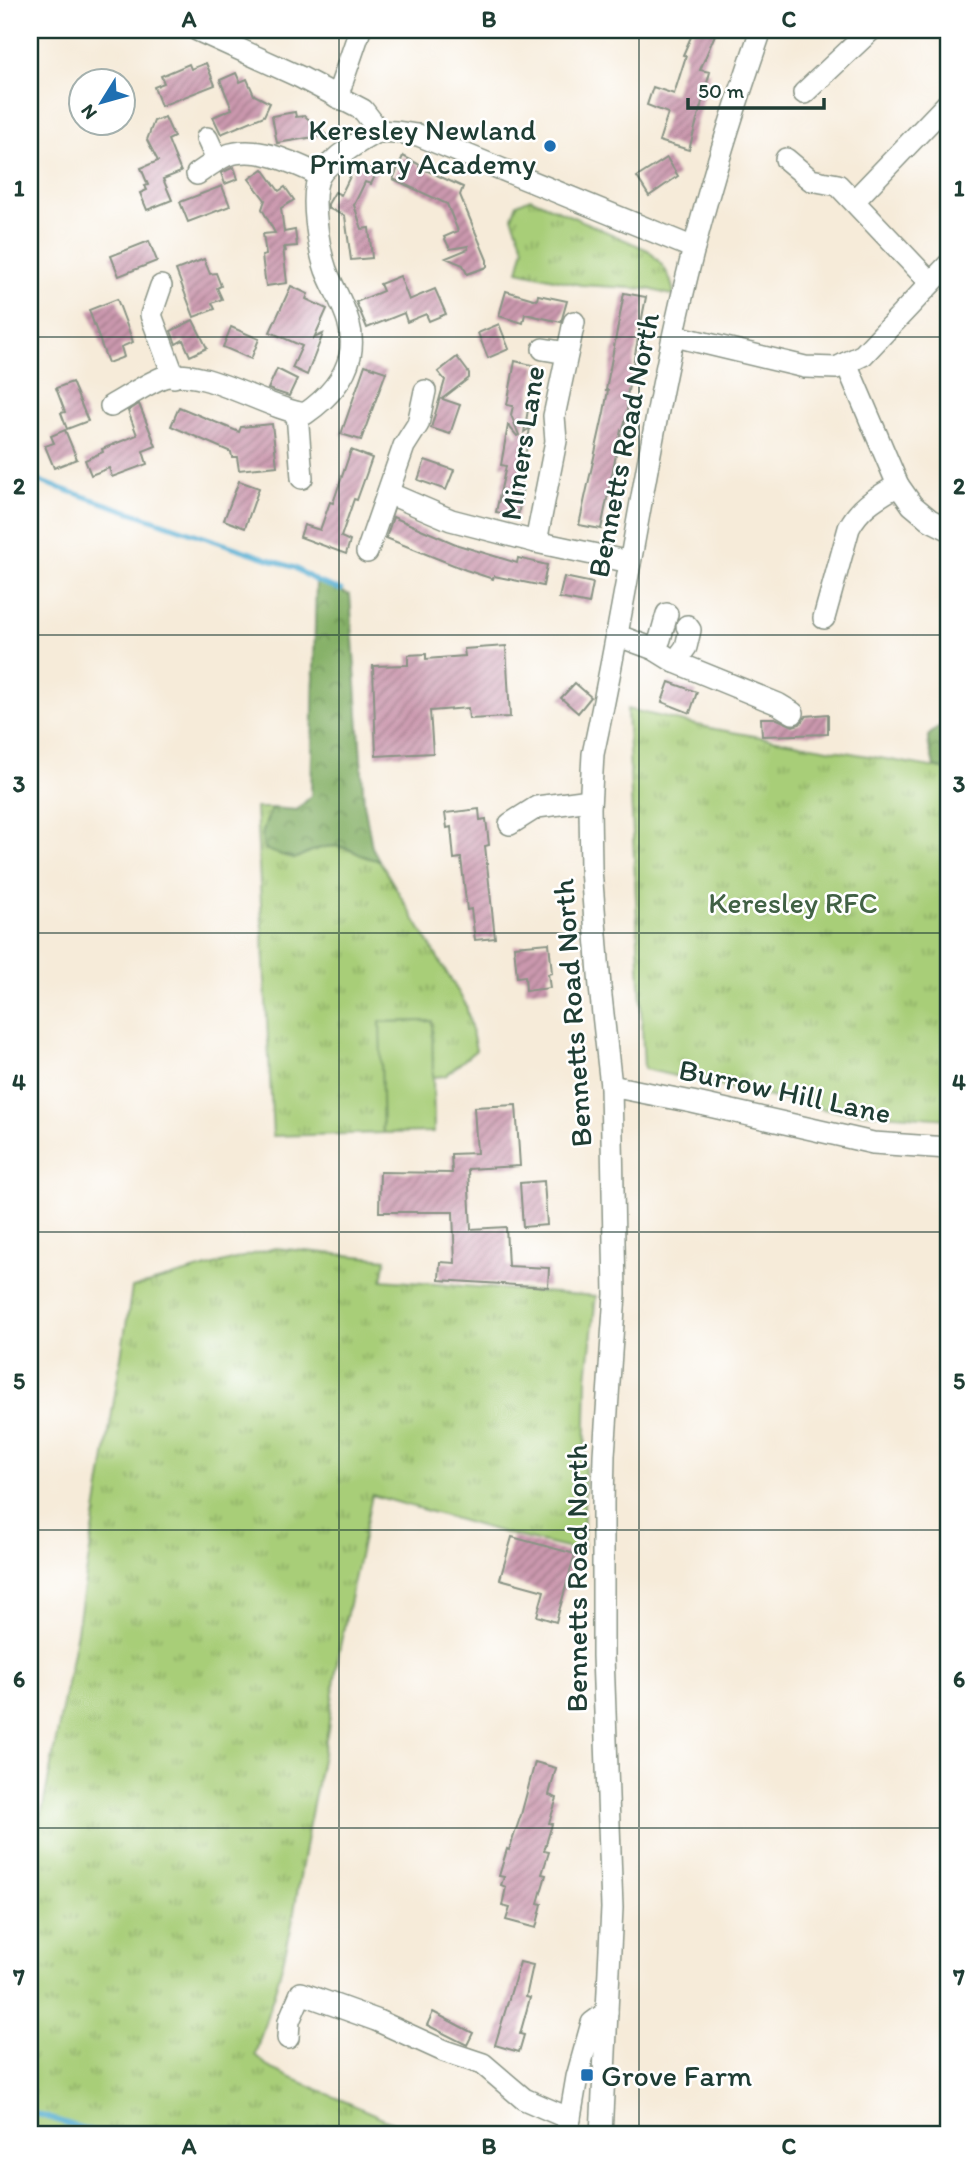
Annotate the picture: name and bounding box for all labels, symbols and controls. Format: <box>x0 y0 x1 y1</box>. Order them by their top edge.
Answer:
text: A <box>181 5 197 33</box>
text: B <box>482 5 497 33</box>
text: C <box>782 5 797 33</box>
north arrow <box>66 66 136 136</box>
scale bar <box>688 66 824 110</box>
text: 50 m <box>698 78 745 103</box>
text: N <box>76 100 102 124</box>
place label: Keresley Newland Primary Academy <box>308 111 536 182</box>
marker: Keresley Newland Primary Academy <box>542 138 558 154</box>
text: 1 <box>14 174 25 202</box>
text: 1 <box>954 174 965 202</box>
street label: Bennetts Road North <box>579 309 667 581</box>
street label: Miners Lane <box>492 363 552 523</box>
text: 2 <box>13 472 26 500</box>
text: 2 <box>953 472 966 500</box>
text: 3 <box>13 770 26 798</box>
text: 3 <box>953 770 966 798</box>
street label: Bennetts Road North <box>544 878 600 1148</box>
park label: Keresley RFC <box>708 884 878 921</box>
street label: Burrow Hill Lane <box>676 1050 894 1132</box>
text: 4 <box>12 1068 26 1096</box>
text: 4 <box>952 1068 966 1096</box>
text: 5 <box>13 1367 25 1395</box>
text: 5 <box>953 1367 965 1395</box>
street label: Bennetts Road North <box>558 1443 595 1713</box>
text: 6 <box>13 1665 25 1693</box>
text: 6 <box>953 1665 965 1693</box>
text: 7 <box>12 1963 25 1991</box>
text: 7 <box>952 1963 965 1991</box>
place label: Grove Farm <box>601 2057 752 2094</box>
marker: Grove Farm <box>579 2067 595 2083</box>
text: A <box>181 2132 197 2160</box>
text: B <box>482 2132 497 2160</box>
text: C <box>782 2132 797 2160</box>

